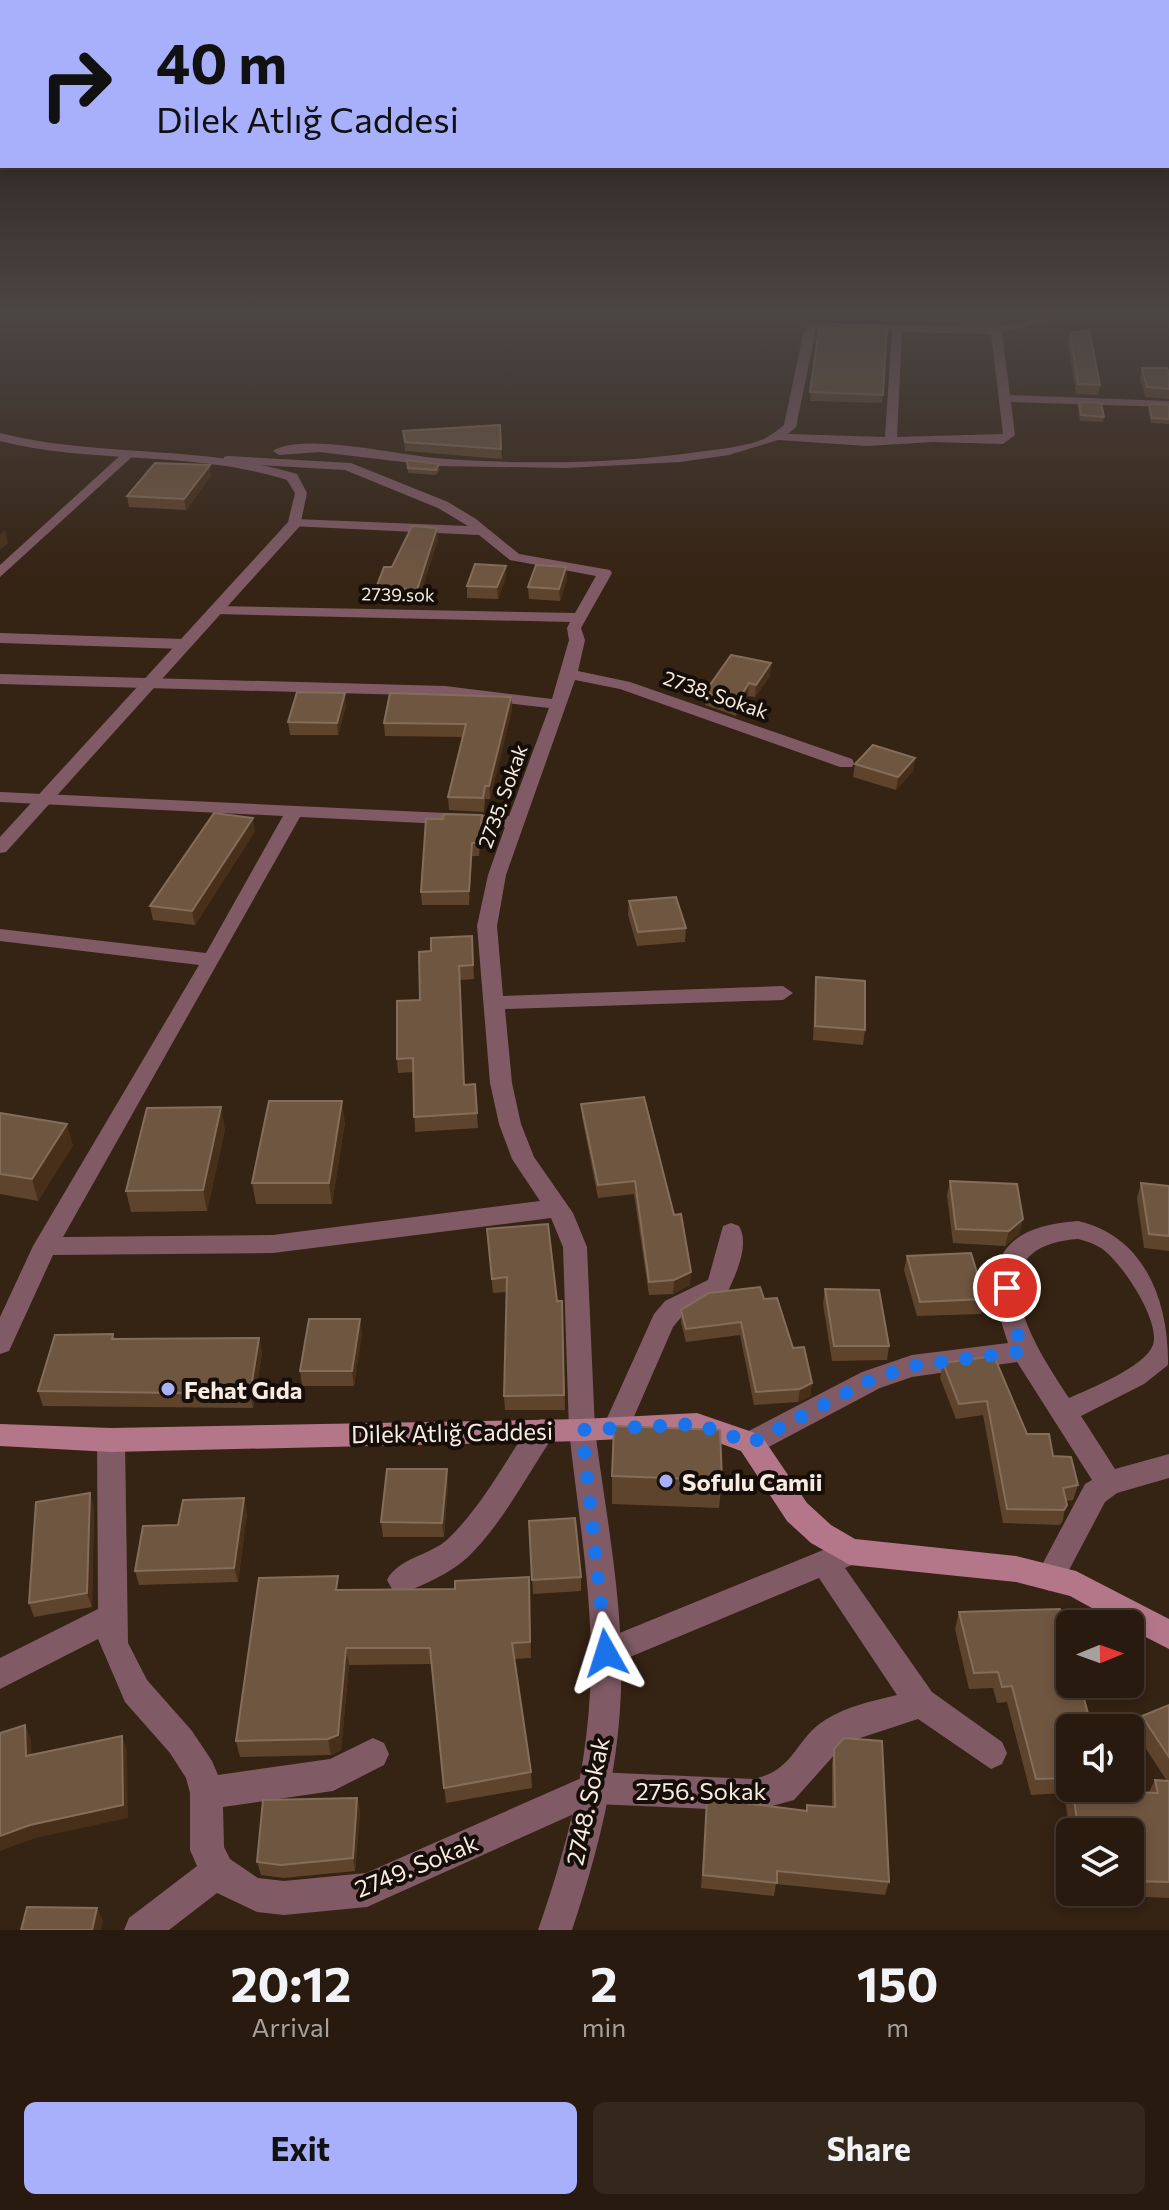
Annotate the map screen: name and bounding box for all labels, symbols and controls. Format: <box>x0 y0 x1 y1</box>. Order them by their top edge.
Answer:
text: 40 m <box>156 27 287 96</box>
icon: right <box>24 32 128 136</box>
text: Dilek Atlığ Caddesi <box>156 96 459 140</box>
street label: 2739.sok <box>361 582 435 606</box>
street label: 2738. Sokak <box>660 665 772 723</box>
street label: 2735. Sokak <box>472 741 532 851</box>
pin <box>973 1254 1041 1322</box>
icon: arrive <box>985 1266 1029 1310</box>
place label: Fehat Gıda <box>184 1375 302 1404</box>
marker: Fehat Gıda <box>159 1380 177 1398</box>
street label: Dilek Atlığ Caddesi <box>351 1416 553 1448</box>
place label: Sofulu Camii <box>682 1467 822 1496</box>
marker: Sofulu Camii <box>657 1472 675 1490</box>
north arrow <box>1056 1610 1144 1698</box>
map controls <box>1056 1610 1144 1906</box>
position arrow <box>564 1611 648 1695</box>
button: sound <box>1056 1714 1144 1802</box>
street label: 2748. Sokak <box>559 1734 615 1868</box>
street label: 2756. Sokak <box>635 1776 767 1805</box>
button: layers <box>1056 1818 1144 1906</box>
street label: 2749. Sokak <box>350 1827 482 1903</box>
text: 20:12 <box>231 1953 351 2012</box>
text: 2 <box>590 1953 618 2012</box>
text: 150 <box>857 1953 938 2012</box>
text: Arrival <box>252 2011 330 2042</box>
text: min <box>582 2011 626 2042</box>
text: m <box>886 2011 909 2042</box>
button: Exit <box>24 2102 577 2194</box>
button: Share <box>593 2102 1145 2194</box>

